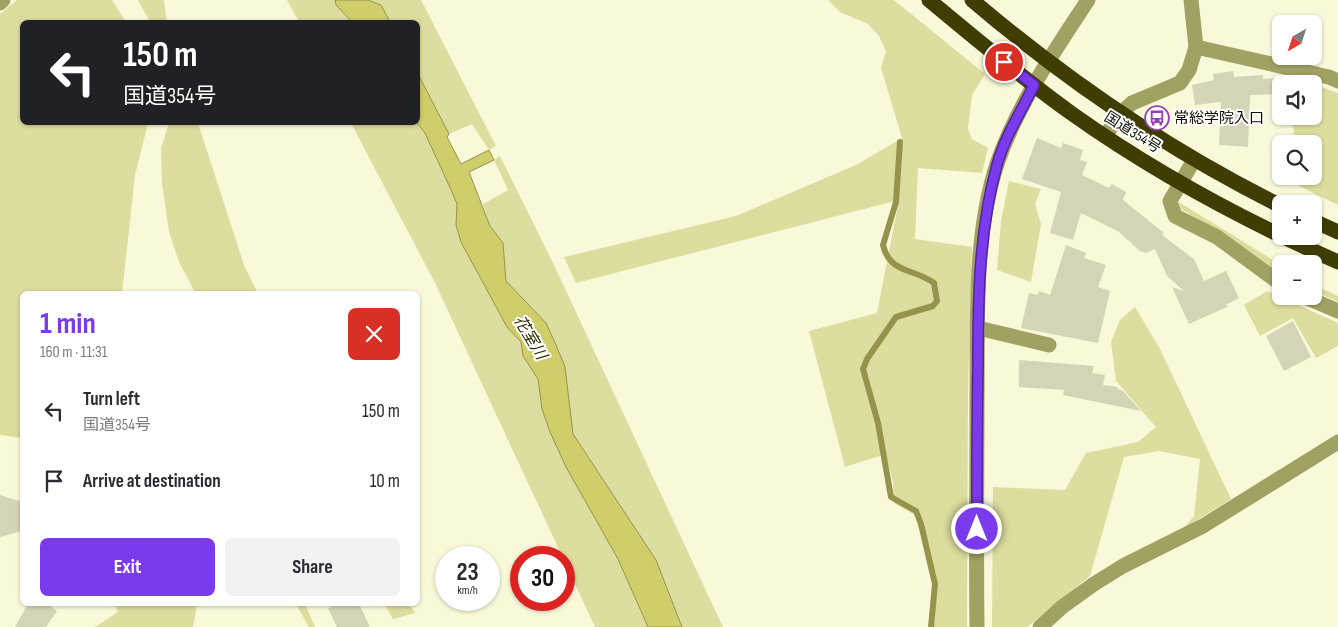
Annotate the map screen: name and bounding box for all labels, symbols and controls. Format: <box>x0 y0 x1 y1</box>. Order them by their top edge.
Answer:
north arrow <box>1272 15 1322 65</box>
map controls <box>1272 15 1322 305</box>
text: 150 m <box>123 34 197 77</box>
icon: left <box>40 40 105 105</box>
pin <box>983 41 1025 83</box>
icon: arrive <box>990 48 1018 76</box>
button: sound <box>1272 75 1322 125</box>
text: 国道354号 <box>123 83 216 110</box>
bus stop icon: 常総学院入口 <box>1144 105 1170 131</box>
street label: 国道354号 <box>1101 108 1165 157</box>
place label: 常総学院入口 <box>1174 109 1264 128</box>
button: search <box>1272 135 1322 185</box>
button: + <box>1272 195 1322 245</box>
button: − <box>1272 255 1322 305</box>
text: 1 min <box>40 306 96 342</box>
button: close <box>348 308 400 360</box>
water label: 花室川 <box>509 312 551 365</box>
text: 160 m · 11:31 <box>40 343 107 362</box>
text: Turn left <box>83 388 140 411</box>
icon: left <box>40 397 68 425</box>
text: 150 m <box>362 400 400 423</box>
text: 国道354号 <box>83 416 151 435</box>
icon: arrive <box>40 467 68 495</box>
text: Arrive at destination <box>83 470 221 493</box>
text: 10 m <box>370 470 400 493</box>
position arrow <box>950 502 1002 554</box>
button: Exit <box>40 538 215 596</box>
button: Share <box>225 538 400 596</box>
speed limit sign: 30 <box>510 546 575 611</box>
text: 23 <box>456 557 479 588</box>
text: km/h <box>457 583 478 598</box>

